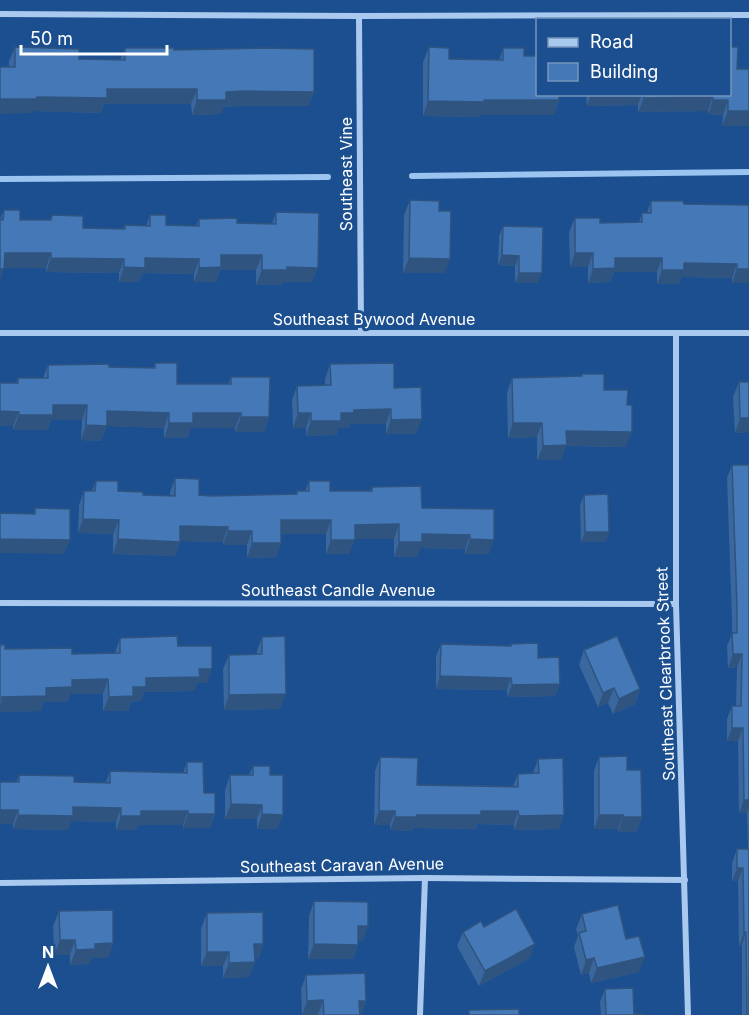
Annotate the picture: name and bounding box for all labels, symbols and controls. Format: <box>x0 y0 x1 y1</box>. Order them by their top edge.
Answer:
scale bar <box>21 18 166 56</box>
legend <box>536 18 731 96</box>
text: 50 m <box>30 28 73 49</box>
text: Road <box>590 31 633 52</box>
text: Building <box>590 61 658 82</box>
street label: Southeast Vine <box>336 117 356 231</box>
street label: Southeast Bywood Avenue <box>273 309 475 329</box>
street label: Southeast Clearbrook Street <box>651 567 679 781</box>
street label: Southeast Candle Avenue <box>241 580 435 600</box>
street label: Southeast Caravan Avenue <box>240 853 444 877</box>
north arrow <box>18 937 78 997</box>
text: N <box>42 942 54 962</box>

